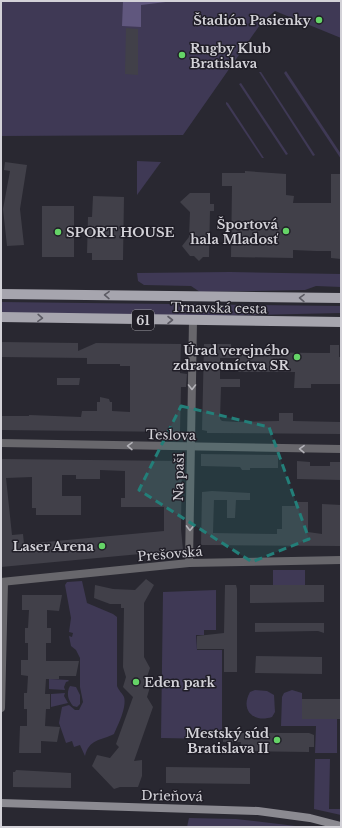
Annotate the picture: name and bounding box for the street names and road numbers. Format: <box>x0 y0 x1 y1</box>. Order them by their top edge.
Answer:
street label: Trnavská cesta <box>171 299 268 317</box>
road number: 61 <box>132 310 154 330</box>
street label: Teslova <box>146 426 197 444</box>
street label: Na paši <box>170 452 188 501</box>
street label: Prešovská <box>137 543 204 565</box>
street label: Drieňová <box>141 787 204 805</box>

